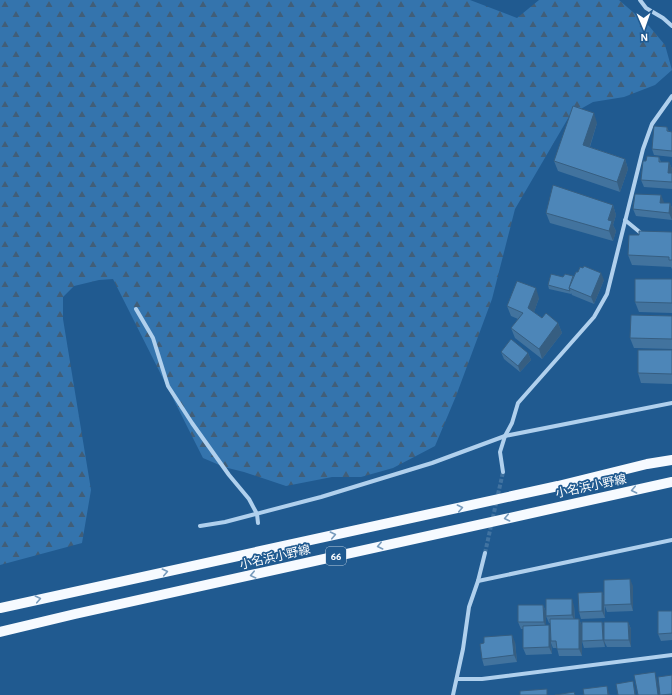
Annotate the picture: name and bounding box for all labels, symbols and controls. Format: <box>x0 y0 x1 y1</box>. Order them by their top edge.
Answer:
north arrow <box>624 8 664 48</box>
text: N <box>640 32 648 43</box>
street label: 小名浜小野線 <box>554 472 627 499</box>
one-way arrow <box>631 485 637 494</box>
one-way arrow <box>457 504 463 512</box>
one-way arrow <box>504 513 510 521</box>
one-way arrow <box>330 532 336 540</box>
street label: 小名浜小野線 <box>238 542 311 571</box>
one-way arrow <box>377 542 383 550</box>
road number: 66 <box>326 547 346 565</box>
one-way arrow <box>162 568 168 576</box>
one-way arrow <box>250 571 256 579</box>
one-way arrow <box>35 596 41 604</box>

